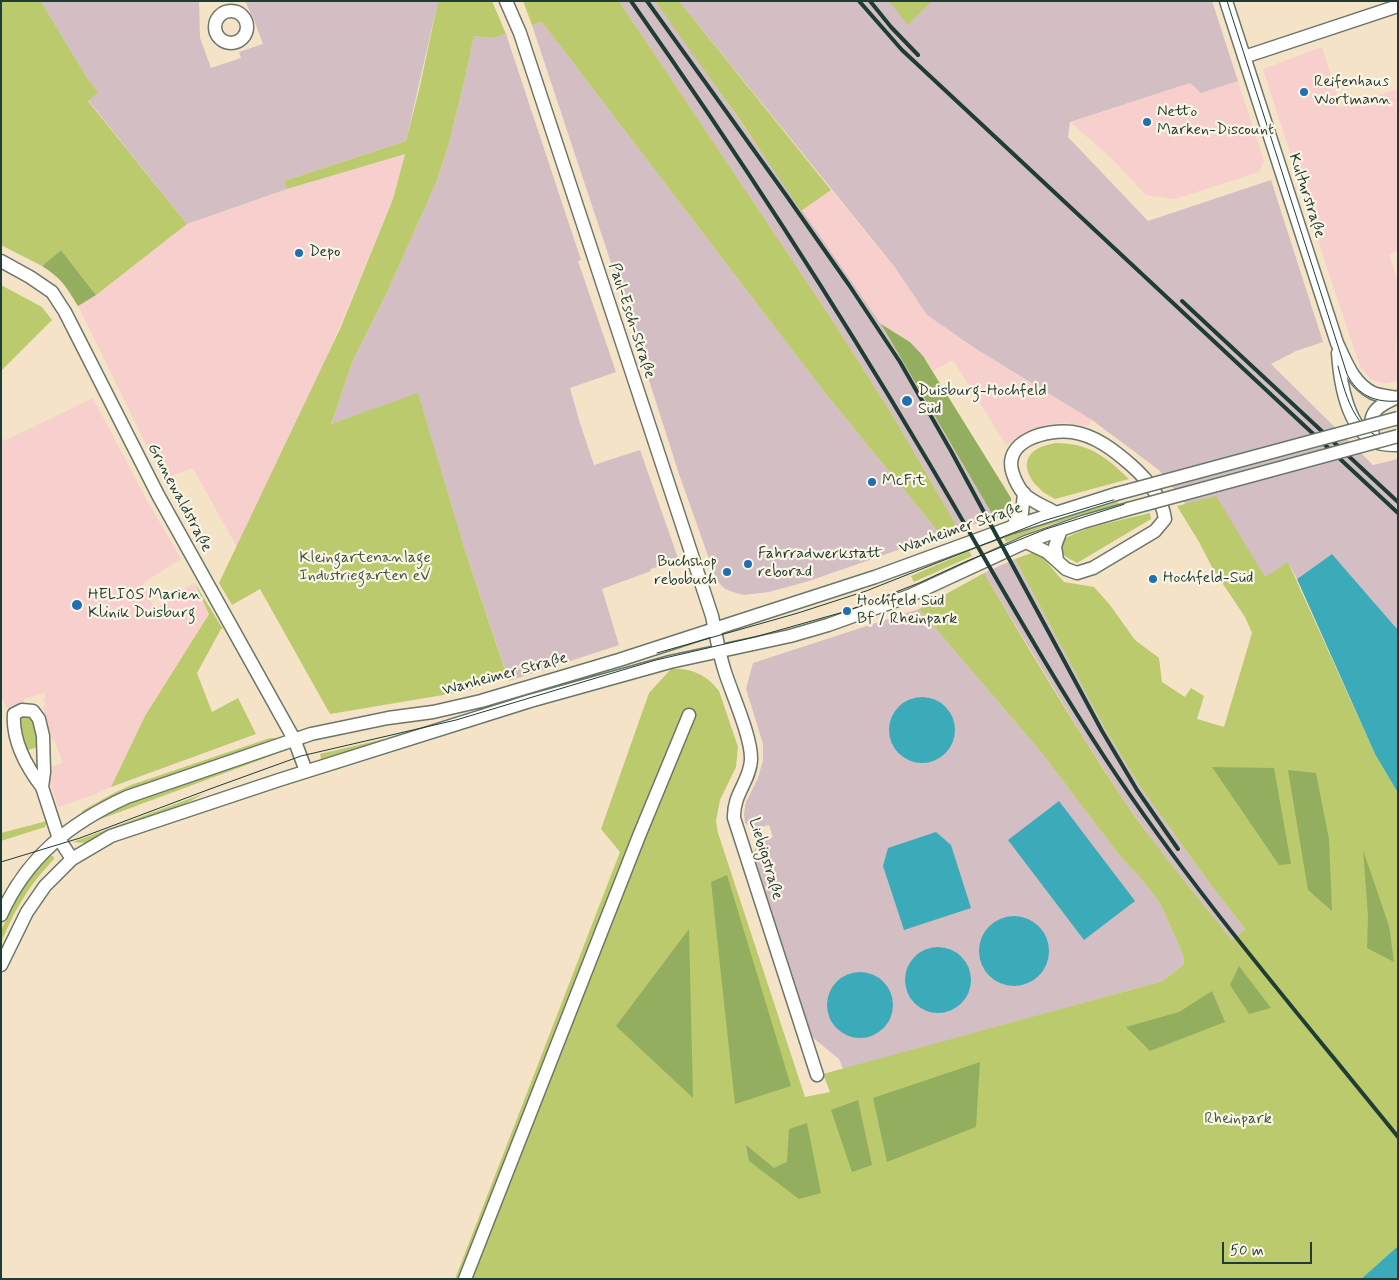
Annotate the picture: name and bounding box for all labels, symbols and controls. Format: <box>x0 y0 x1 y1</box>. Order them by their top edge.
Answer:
place label: Reifenhaus Wortmann <box>1314 73 1391 111</box>
marker: Reifenhaus Wortmann <box>1298 86 1310 98</box>
place label: Netto Marken-Discount <box>1157 103 1274 141</box>
marker: Netto Marken-Discount <box>1141 116 1153 128</box>
street label: Kulturstraße <box>1283 151 1329 241</box>
place label: Depo <box>309 243 341 263</box>
marker: Depo <box>293 247 305 259</box>
street label: Paul-Esch-Straße <box>603 261 659 381</box>
place label: Duisburg-Hochfeld Süd <box>918 382 1047 420</box>
marker: Duisburg-Hochfeld Süd <box>900 394 914 408</box>
street label: Grunewaldstraße <box>142 440 216 556</box>
place label: McFit <box>882 472 925 492</box>
marker: McFit <box>866 476 878 488</box>
street label: Wanheimer Straße <box>897 499 1025 559</box>
place label: Fahrradwerkstatt reborad <box>758 545 883 583</box>
park label: Kleingartenanlage Industriegarten eV <box>299 549 431 587</box>
place label: Buchshop rebobuch <box>654 553 717 591</box>
marker: Fahrradwerkstatt reborad <box>742 558 754 570</box>
marker: Buchshop rebobuch <box>721 566 733 578</box>
place label: Hochfeld-Süd <box>1163 569 1253 589</box>
marker: Hochfeld-Süd <box>1147 573 1159 585</box>
place label: HELIOS Marien Klinik Duisburg <box>88 586 201 624</box>
place label: Hochfeld Süd Bf / Rheinpark <box>857 592 957 630</box>
marker: HELIOS Marien Klinik Duisburg <box>70 598 84 612</box>
marker: Hochfeld Süd Bf / Rheinpark <box>841 605 853 617</box>
street label: Wanheimer Straße <box>440 649 570 701</box>
street label: Liebigstraße <box>743 816 787 902</box>
park label: Rheinpark <box>1204 1110 1272 1130</box>
scale bar <box>1224 1232 1314 1264</box>
text: 50 m <box>1230 1241 1264 1261</box>

